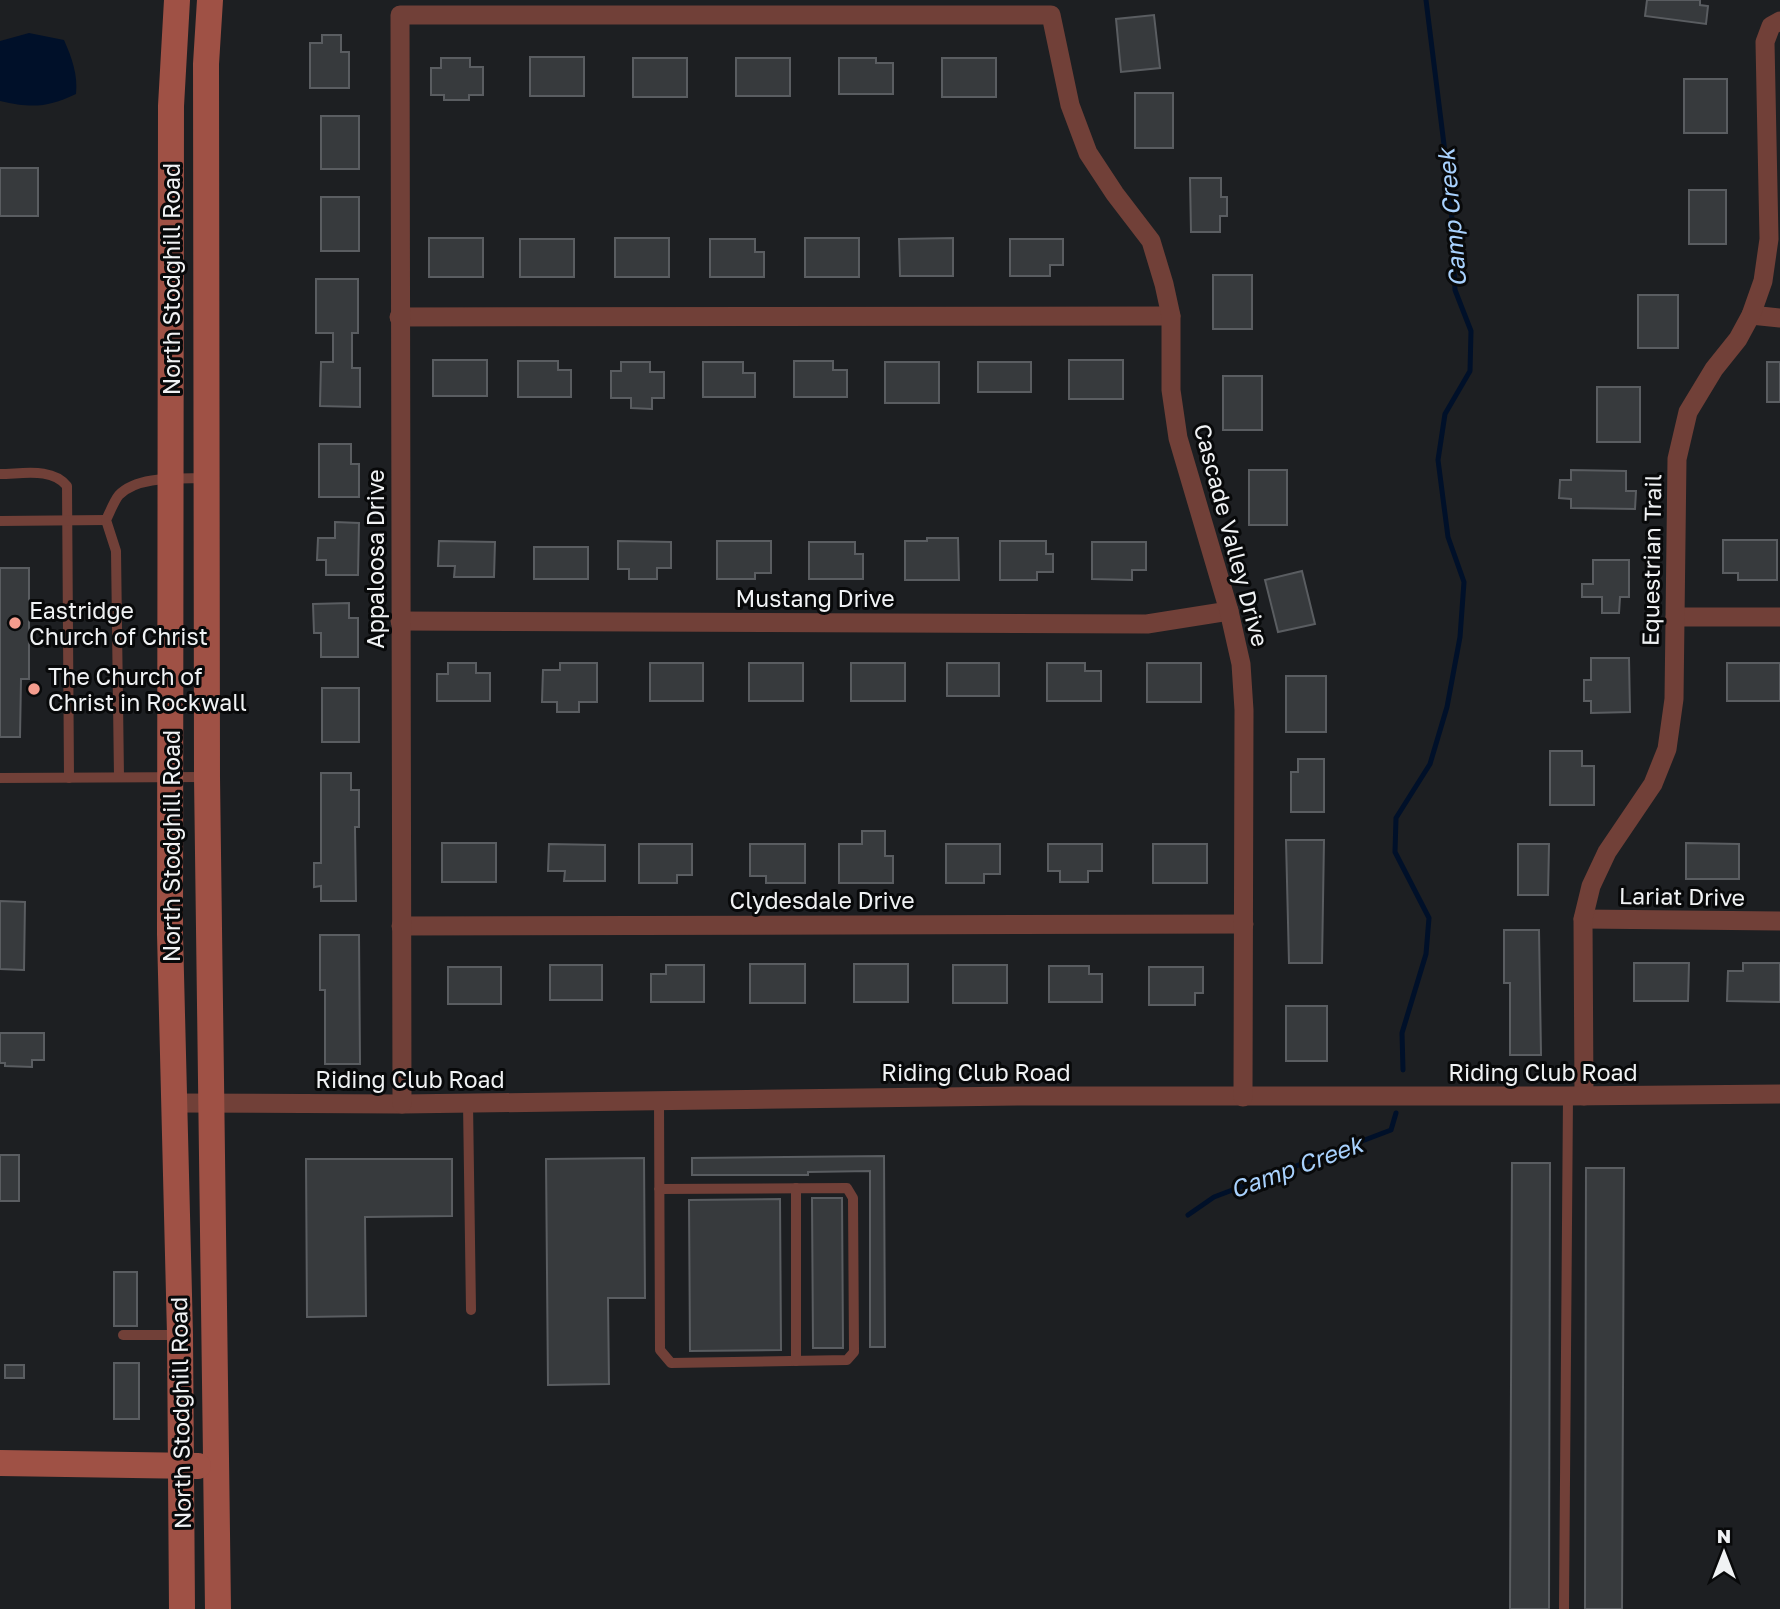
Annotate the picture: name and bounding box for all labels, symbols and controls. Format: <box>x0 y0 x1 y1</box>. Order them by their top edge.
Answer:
water label: Camp Creek <box>1430 145 1471 288</box>
street label: North Stodghill Road <box>157 163 185 395</box>
street label: Cascade Valley Drive <box>1189 420 1275 650</box>
street label: Appaloosa Drive <box>361 469 389 649</box>
street label: Equestrian Trail <box>1636 474 1666 646</box>
street label: Mustang Drive <box>735 584 895 612</box>
place label: Eastridge Church of Christ <box>29 596 208 650</box>
marker: Eastridge Church of Christ <box>7 615 23 631</box>
place label: The Church of Christ in Rockwall <box>48 662 247 716</box>
marker: The Church of Christ in Rockwall <box>26 681 42 697</box>
street label: North Stodghill Road <box>157 730 185 962</box>
street label: Lariat Drive <box>1619 881 1745 911</box>
street label: Clydesdale Drive <box>730 886 915 914</box>
street label: Riding Club Road <box>881 1058 1071 1086</box>
street label: Riding Club Road <box>1448 1058 1638 1086</box>
street label: Riding Club Road <box>315 1065 505 1093</box>
water label: Camp Creek <box>1226 1128 1368 1203</box>
street label: North Stodghill Road <box>164 1297 196 1529</box>
north arrow <box>1689 1518 1759 1588</box>
text: N <box>1717 1524 1731 1547</box>

